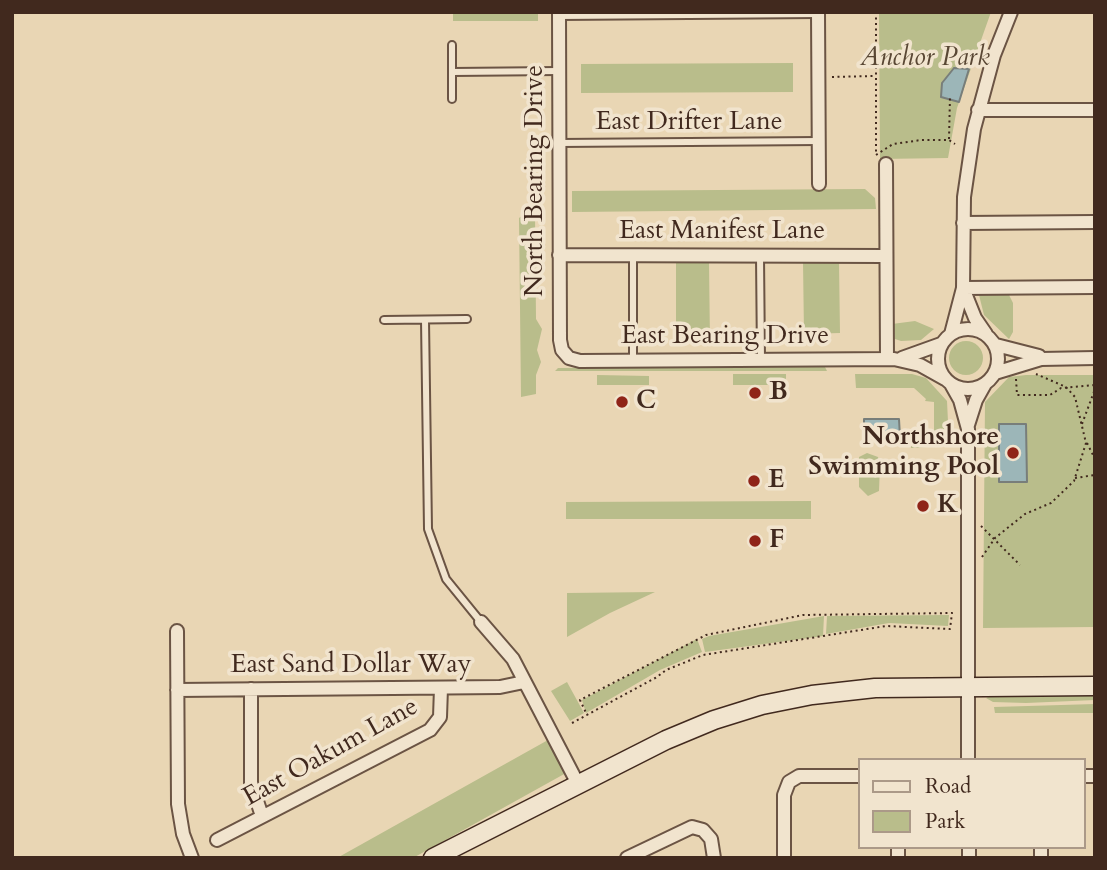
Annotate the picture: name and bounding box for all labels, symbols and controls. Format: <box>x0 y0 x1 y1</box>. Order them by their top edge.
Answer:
park label: Anchor Park <box>860 43 990 75</box>
street label: North Bearing Drive <box>520 65 552 297</box>
street label: East Drifter Lane <box>595 107 783 139</box>
street label: East Manifest Lane <box>619 216 825 248</box>
street label: East Bearing Drive <box>621 321 829 353</box>
place label: B <box>769 377 788 409</box>
marker: B <box>747 385 763 401</box>
place label: C <box>636 386 656 418</box>
marker: C <box>614 394 630 410</box>
place label: Northshore Swimming Pool <box>808 422 999 484</box>
marker: Northshore Swimming Pool <box>1005 445 1021 461</box>
place label: E <box>768 465 785 497</box>
marker: E <box>746 473 762 489</box>
place label: K <box>937 490 958 522</box>
marker: K <box>915 498 931 514</box>
place label: F <box>769 525 784 557</box>
marker: F <box>747 533 763 549</box>
street label: East Sand Dollar Way <box>231 650 471 682</box>
street label: East Oakum Lane <box>238 692 424 814</box>
legend <box>858 758 1086 849</box>
text: Road <box>925 772 971 801</box>
text: Park <box>925 807 965 836</box>

